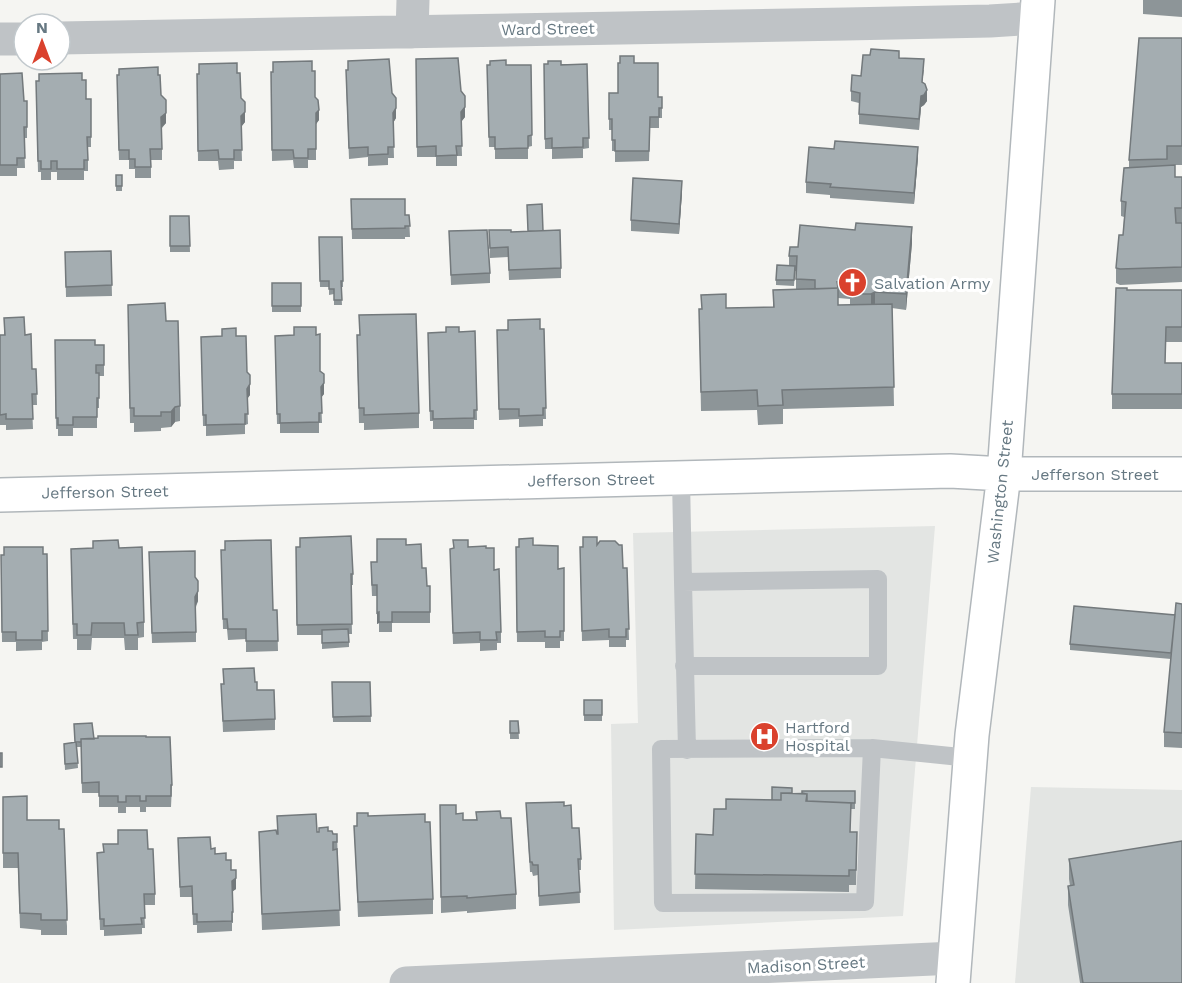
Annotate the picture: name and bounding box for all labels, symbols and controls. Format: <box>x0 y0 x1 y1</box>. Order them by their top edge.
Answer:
north arrow <box>12 12 72 72</box>
text: N <box>36 18 48 37</box>
street label: Ward Street <box>501 19 595 39</box>
church icon: Salvation Army <box>837 267 869 299</box>
place label: Salvation Army <box>874 274 991 293</box>
street label: Washington Street <box>983 419 1017 565</box>
street label: Jefferson Street <box>1031 465 1159 484</box>
street label: Jefferson Street <box>527 469 655 491</box>
street label: Jefferson Street <box>41 481 169 503</box>
place label: Hartford Hospital <box>785 718 850 755</box>
hospital icon: Hartford Hospital <box>748 720 780 752</box>
street label: Madison Street <box>746 952 866 978</box>

